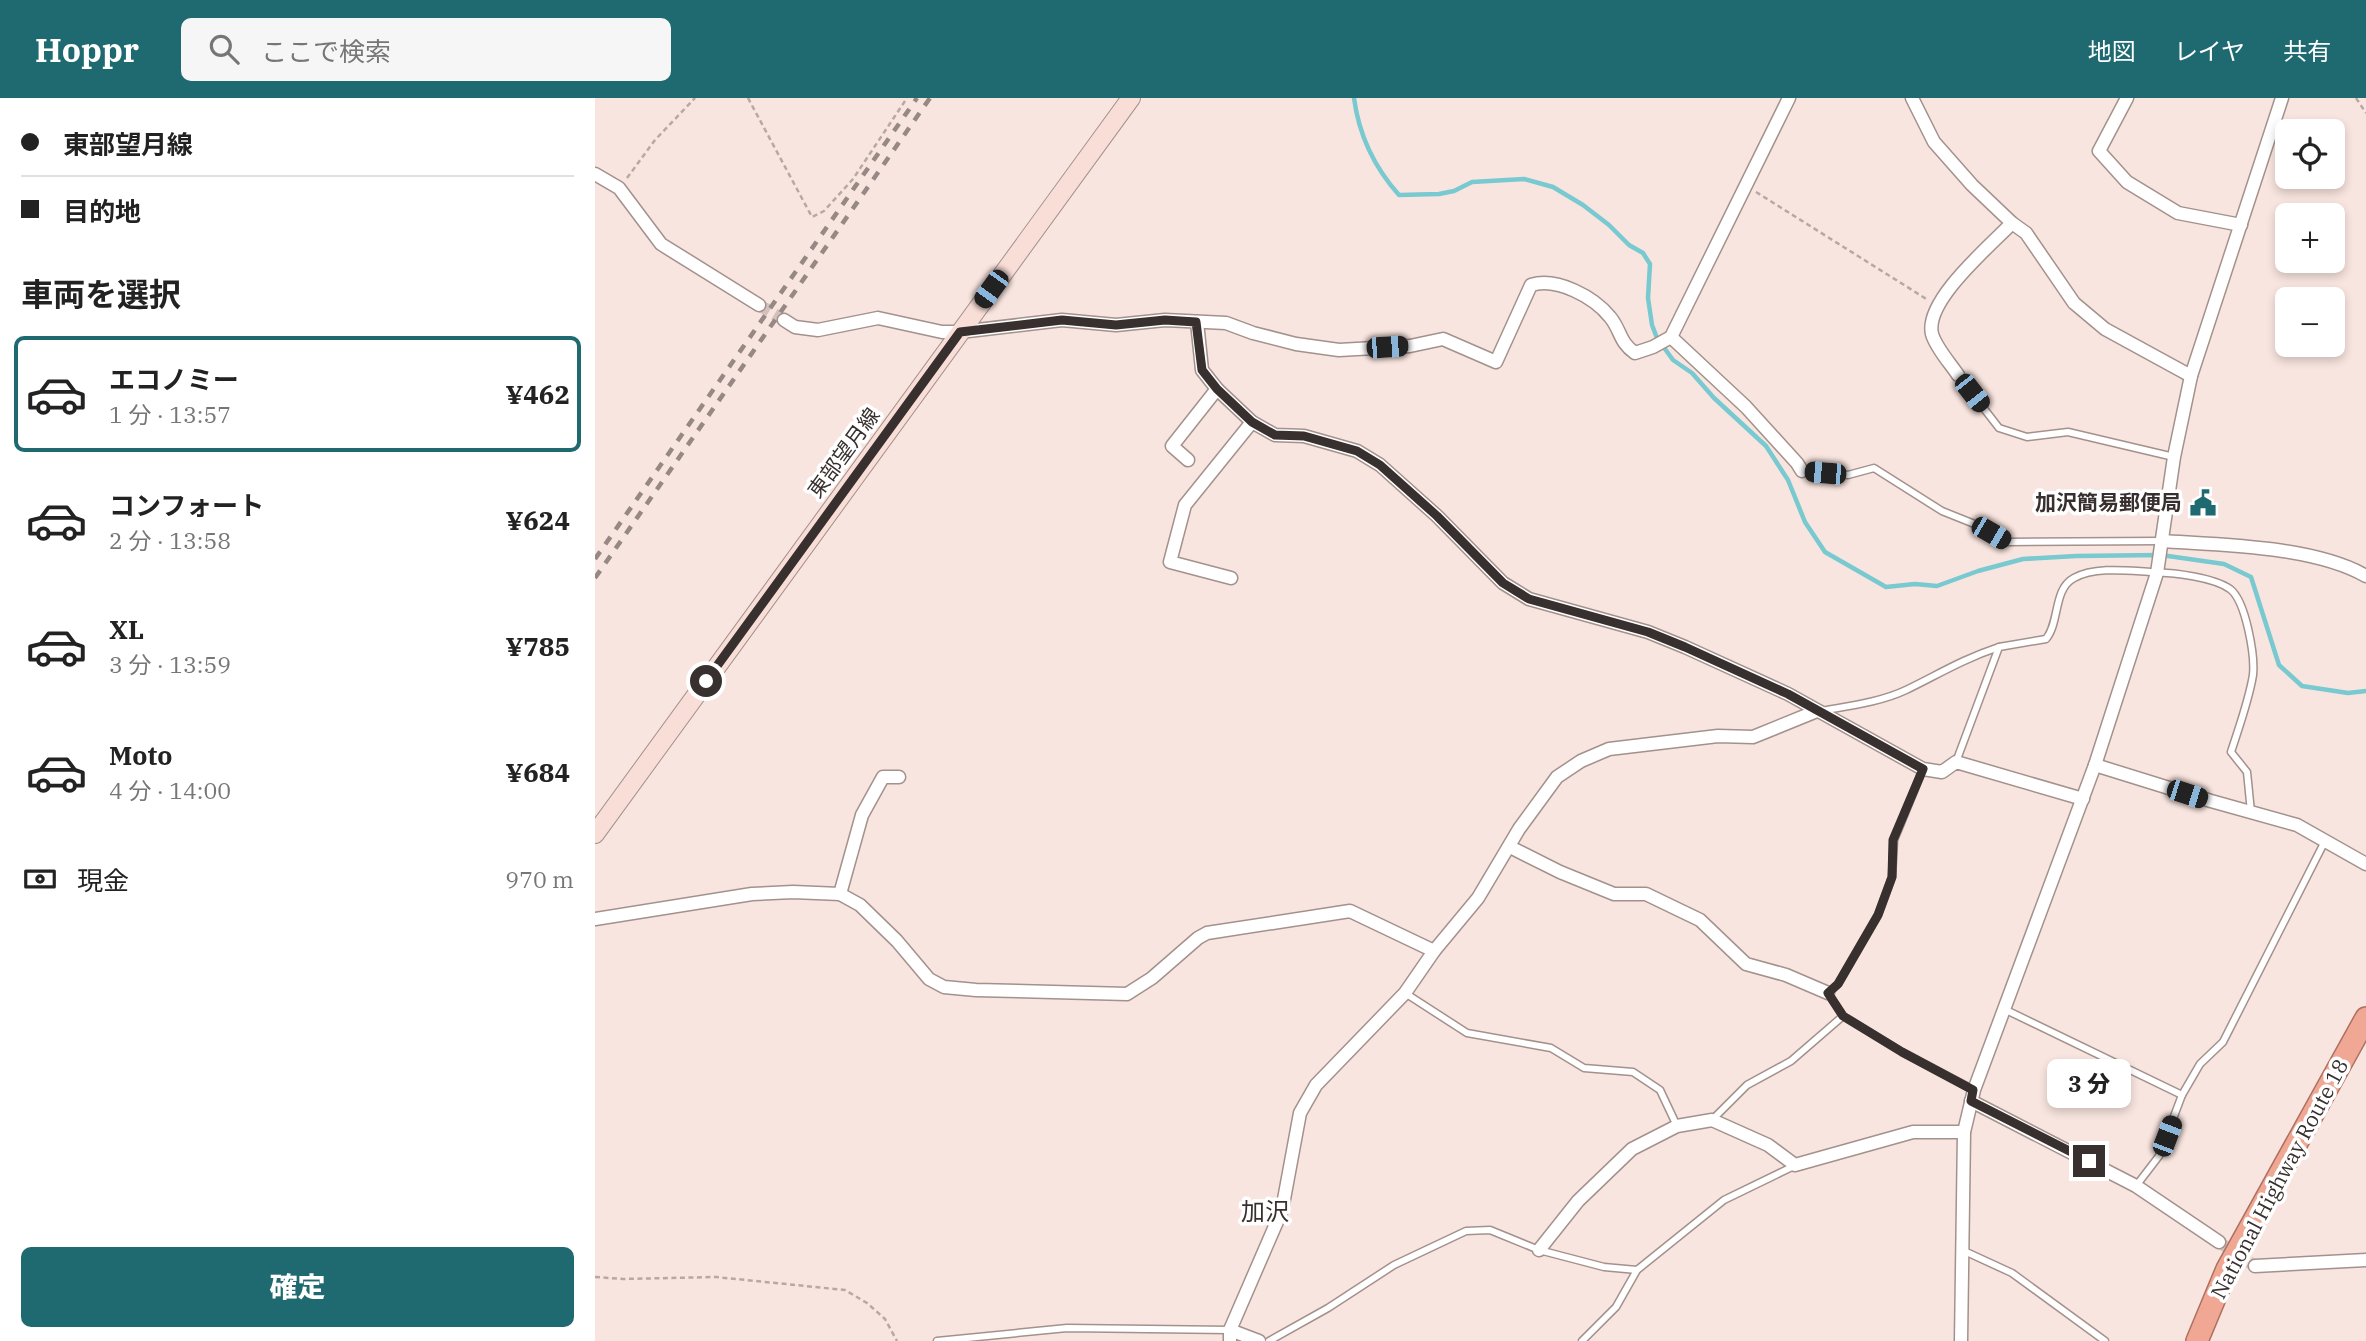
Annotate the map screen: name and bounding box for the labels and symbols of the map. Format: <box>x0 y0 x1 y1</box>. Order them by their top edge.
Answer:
car <box>971 266 1012 312</box>
car <box>1366 335 1409 359</box>
car <box>1951 370 1994 416</box>
street label: 東部望月線 <box>801 402 885 503</box>
car <box>1804 461 1847 485</box>
place label: 加沢簡易郵便局 <box>2035 488 2182 516</box>
public building icon: 加沢簡易郵便局 <box>2188 488 2218 518</box>
car <box>1968 513 2015 553</box>
route start <box>690 665 722 697</box>
car <box>2164 778 2211 810</box>
street label: National Highway Route 18 <box>2204 1054 2354 1303</box>
callout: 3 分 <box>2047 1060 2131 1108</box>
car <box>2150 1113 2185 1159</box>
route end <box>2073 1145 2105 1177</box>
district label: 加沢 <box>1241 1195 1289 1227</box>

